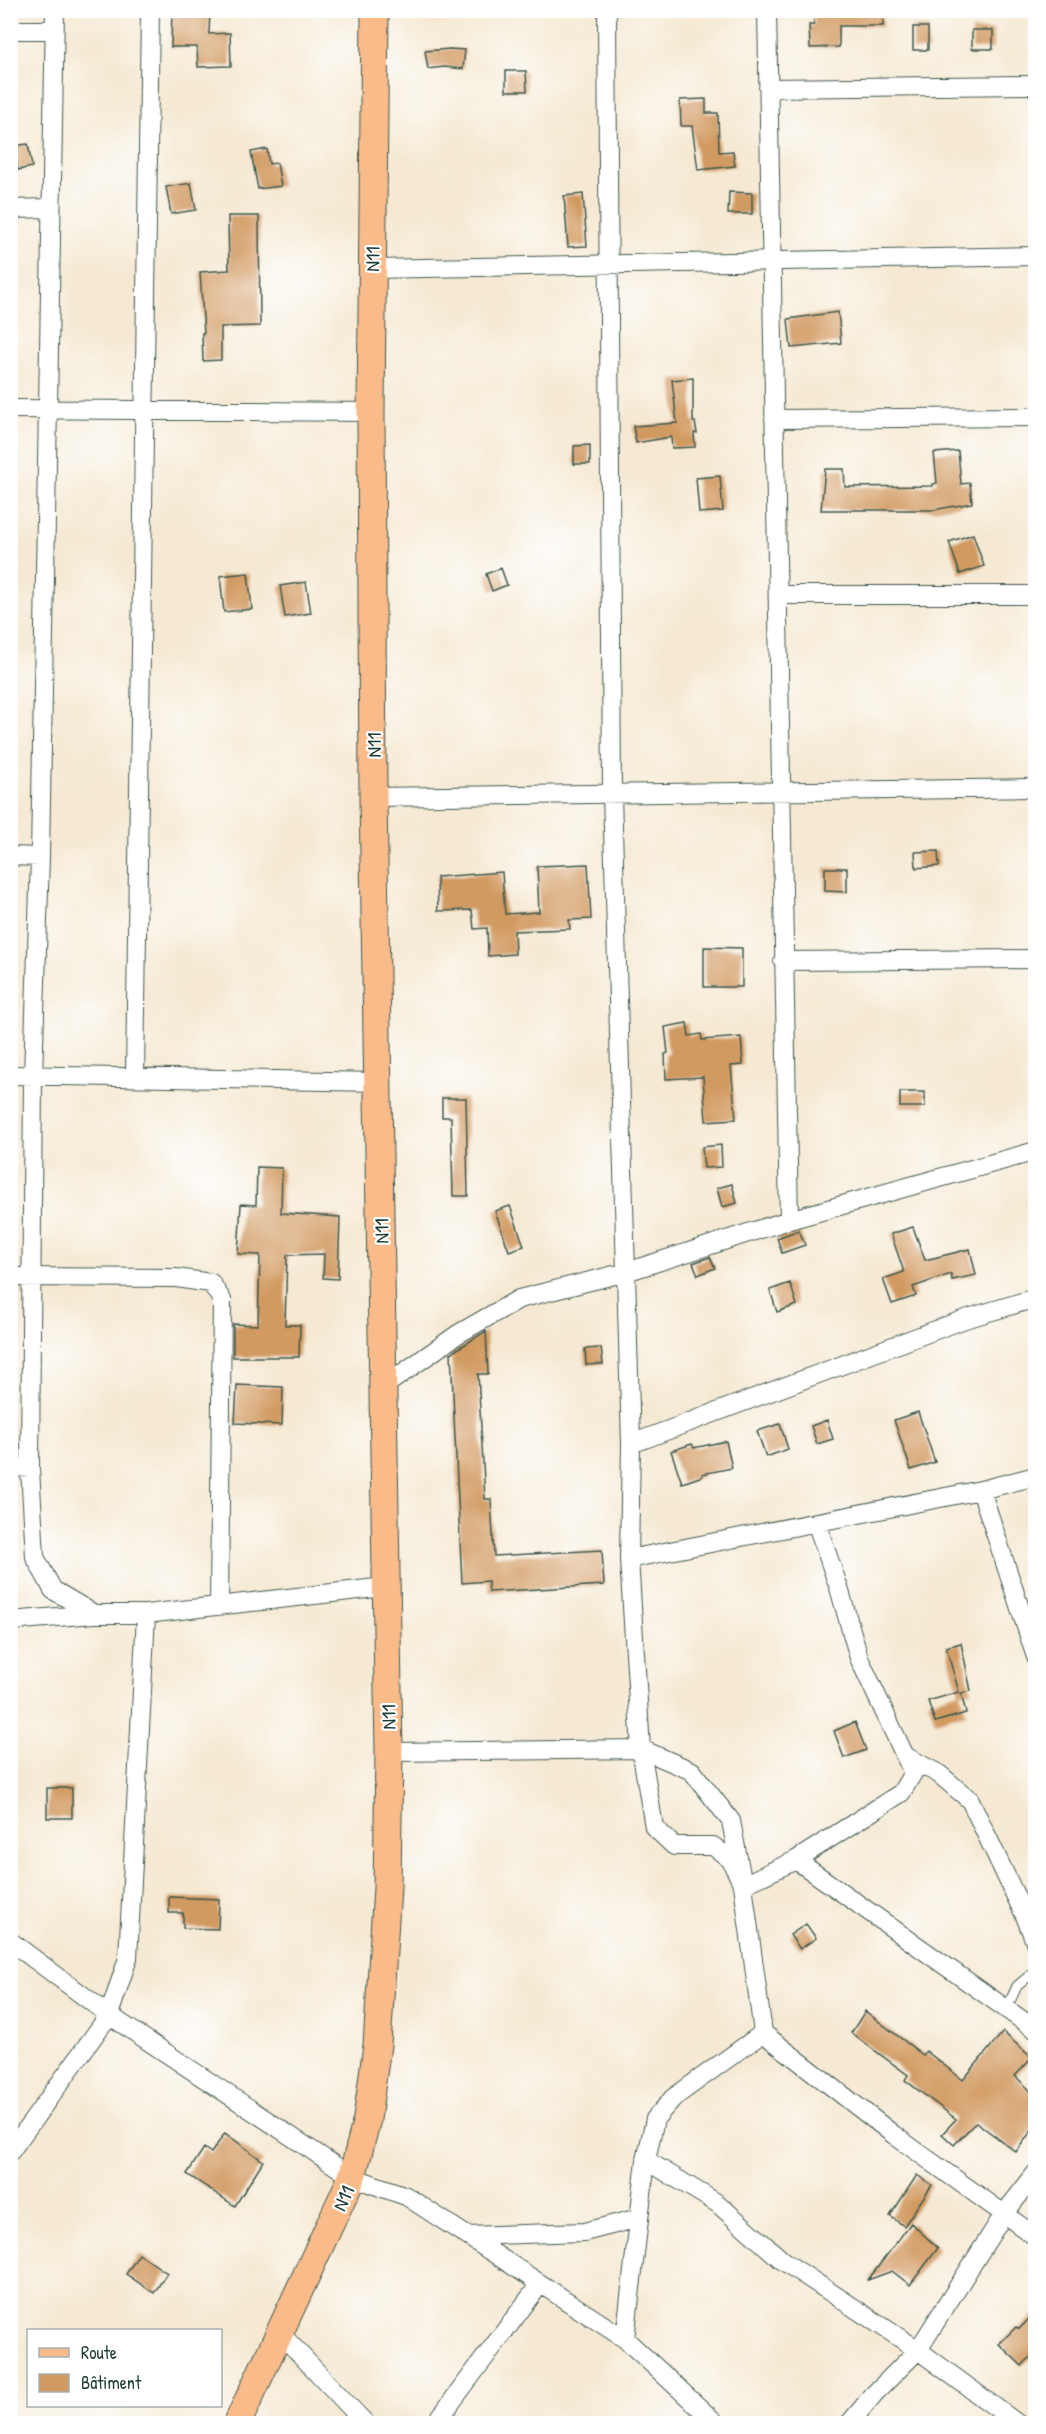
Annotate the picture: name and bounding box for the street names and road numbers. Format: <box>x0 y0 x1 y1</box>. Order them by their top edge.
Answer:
street label: N11 <box>358 246 386 272</box>
street label: N11 <box>360 732 387 758</box>
street label: N11 <box>367 1218 395 1244</box>
street label: N11 <box>374 1704 402 1730</box>
street label: N11 <box>326 2181 360 2215</box>

